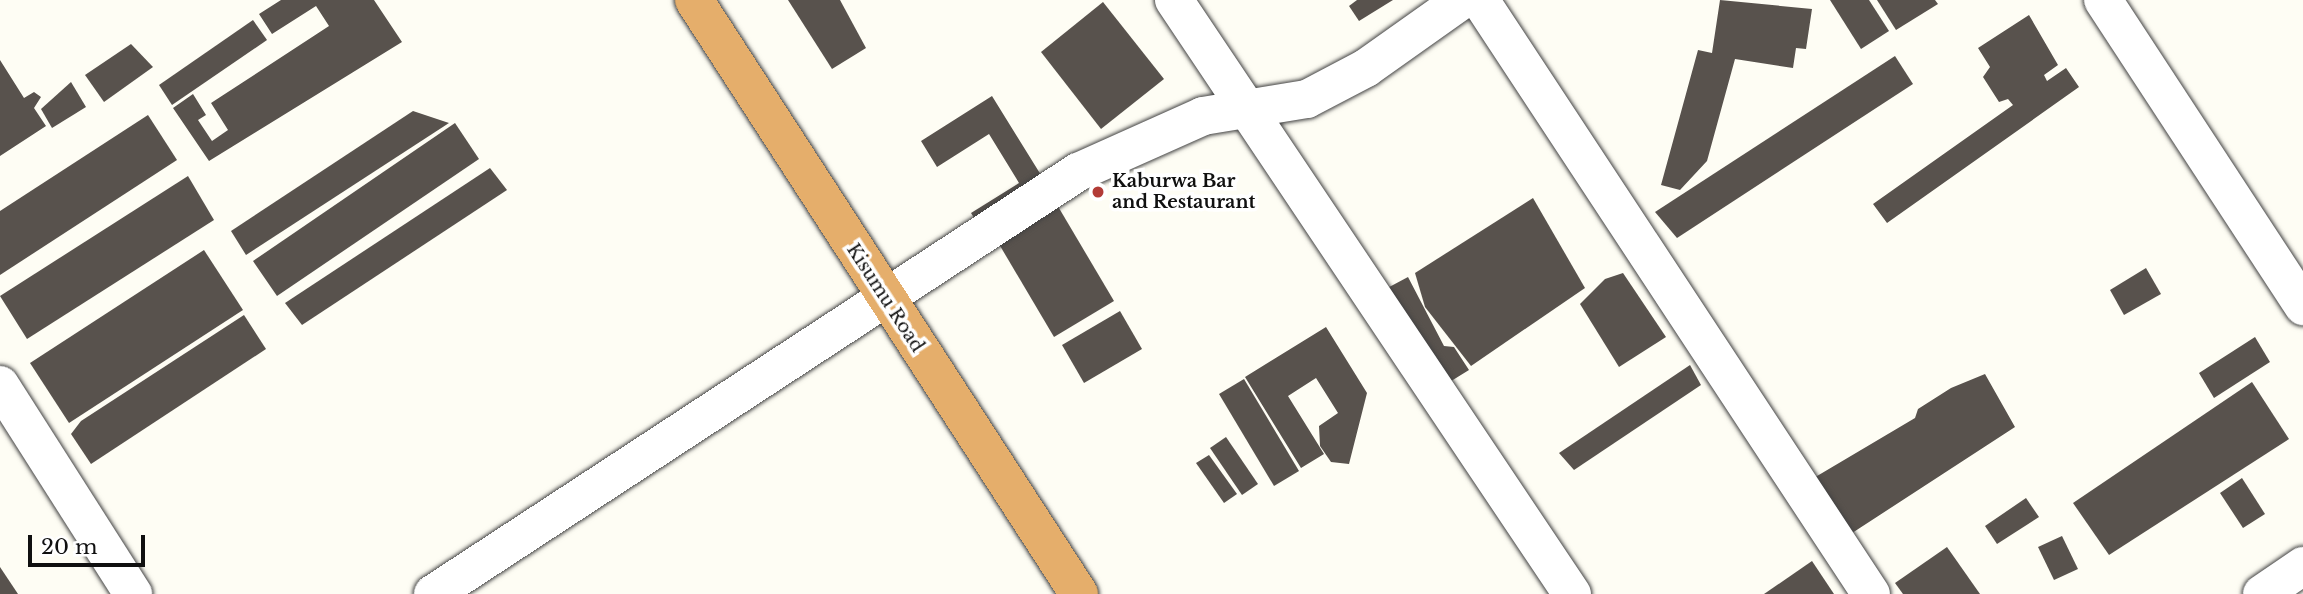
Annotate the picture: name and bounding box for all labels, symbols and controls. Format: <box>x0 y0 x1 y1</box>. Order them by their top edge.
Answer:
place label: Kaburwa Bar and Restaurant <box>1112 171 1255 214</box>
marker: Kaburwa Bar and Restaurant <box>1090 184 1106 200</box>
street label: Kisumu Road <box>842 240 928 356</box>
scale bar <box>32 520 149 564</box>
text: 20 m <box>41 534 98 560</box>

